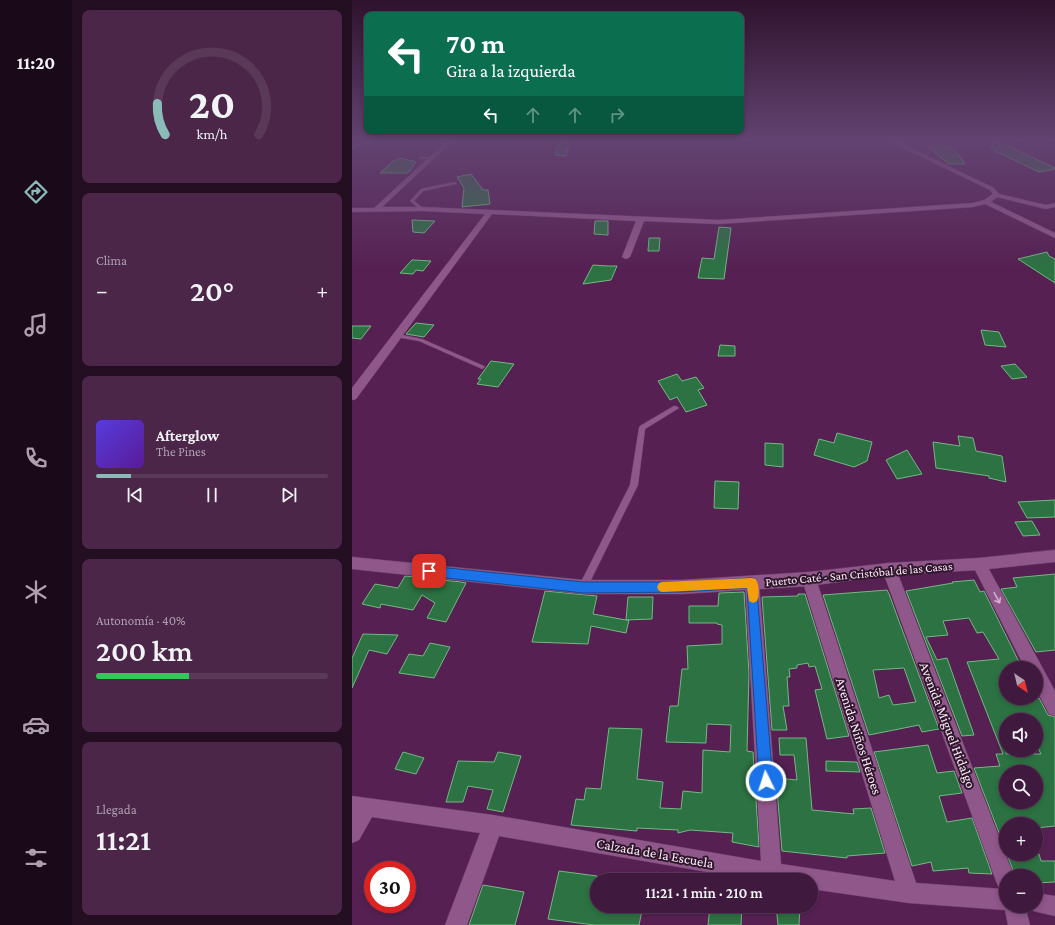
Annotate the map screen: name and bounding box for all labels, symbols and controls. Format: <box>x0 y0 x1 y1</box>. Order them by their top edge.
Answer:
icon: left <box>380 28 432 80</box>
text: 70 m <box>446 28 505 59</box>
text: 11:20 <box>17 53 55 73</box>
text: Gira a la izquierda <box>446 61 576 81</box>
text: 20 <box>189 80 235 126</box>
icon: left <box>480 104 502 126</box>
icon: ahead <box>522 104 544 126</box>
icon: ahead <box>564 104 586 126</box>
icon: right <box>606 104 628 126</box>
text: km/h <box>197 125 228 141</box>
icon: directions <box>22 178 50 206</box>
text: Clima <box>96 253 127 268</box>
text: 20° <box>190 274 234 307</box>
text: − <box>96 278 108 303</box>
text: + <box>316 278 328 303</box>
icon: music <box>22 311 50 339</box>
text: Afterglow <box>156 428 219 444</box>
icon: phone <box>22 444 50 472</box>
text: The Pines <box>156 444 206 459</box>
icon: previous <box>124 484 146 506</box>
icon: pause <box>201 484 223 506</box>
icon: next <box>278 484 300 506</box>
pin <box>412 554 446 588</box>
street label: Puerto Caté - San Cristóbal de las Casas <box>765 559 953 589</box>
icon: arrive <box>418 560 440 582</box>
icon: climate <box>22 578 50 606</box>
one-way arrow <box>994 592 1001 604</box>
text: Autonomía · 40% <box>96 613 186 628</box>
text: 200 km <box>96 634 193 667</box>
street label: Avenida Miguel Hidalgo <box>917 660 979 790</box>
north arrow <box>999 661 1043 705</box>
map controls <box>999 661 1043 913</box>
street label: Avenida Niños Héroes <box>833 676 885 796</box>
icon: car <box>22 711 50 739</box>
button: sound <box>999 713 1043 757</box>
position arrow <box>745 760 787 802</box>
button: search <box>999 765 1043 809</box>
text: Llegada <box>96 802 137 817</box>
button: + <box>999 817 1043 861</box>
text: 11:21 <box>96 823 151 856</box>
street label: Calzada de la Escuela <box>595 835 715 871</box>
icon: filters <box>22 844 50 872</box>
speed limit sign: 30 <box>364 861 416 913</box>
button: − <box>999 869 1043 913</box>
text: 11:21 · 1 min · 210 m <box>645 885 763 901</box>

